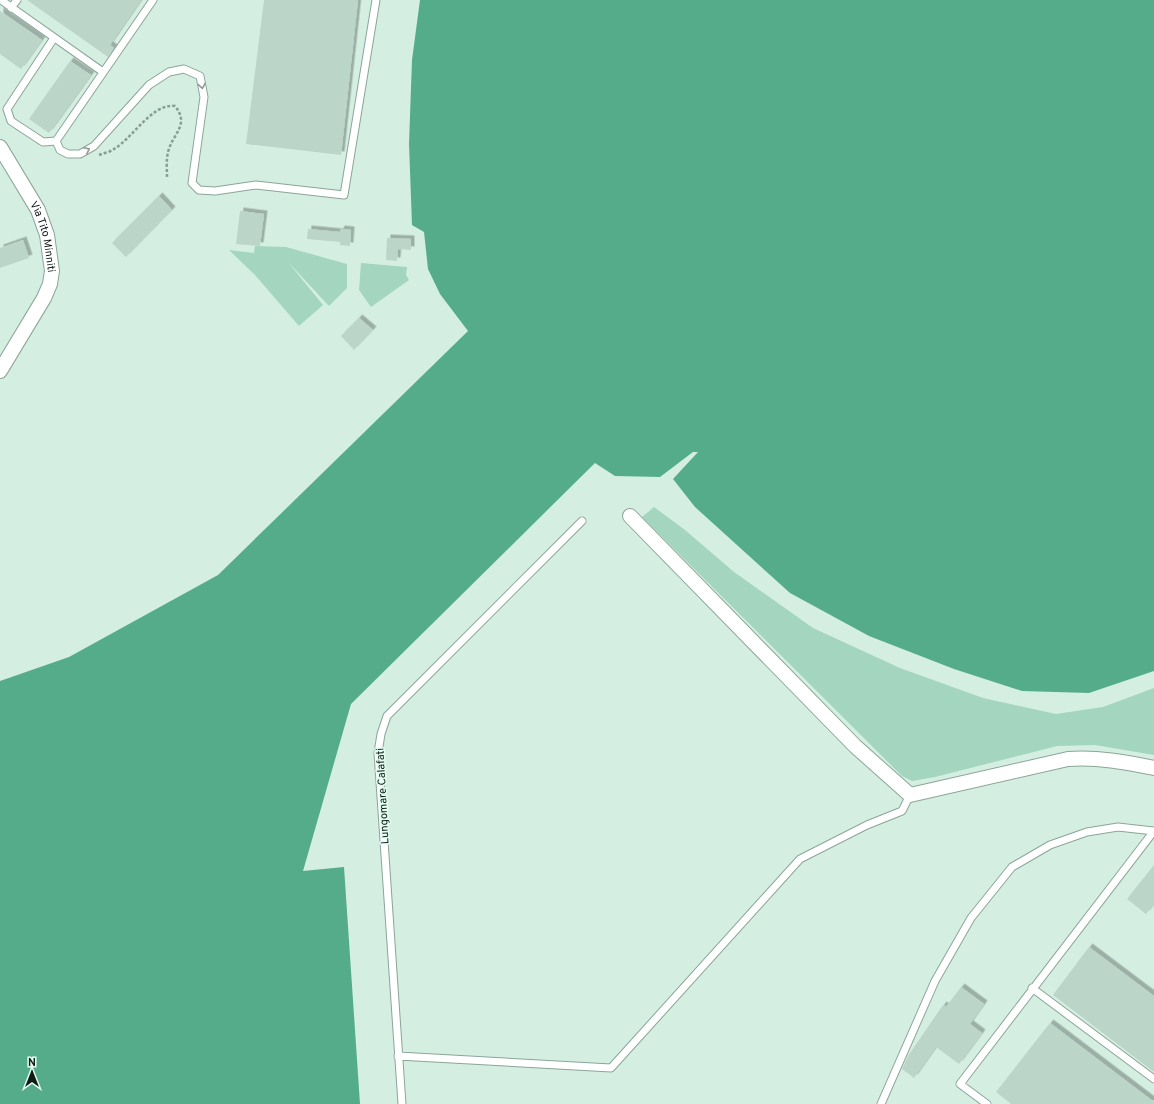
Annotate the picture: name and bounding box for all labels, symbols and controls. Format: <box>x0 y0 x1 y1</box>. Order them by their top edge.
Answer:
one-way arrow <box>197 83 206 89</box>
one-way arrow <box>82 147 90 155</box>
street label: Via Tito Minniti <box>26 199 58 273</box>
street label: Lungomare Calafati <box>373 747 393 844</box>
north arrow <box>12 1052 52 1092</box>
text: N <box>28 1056 36 1070</box>

